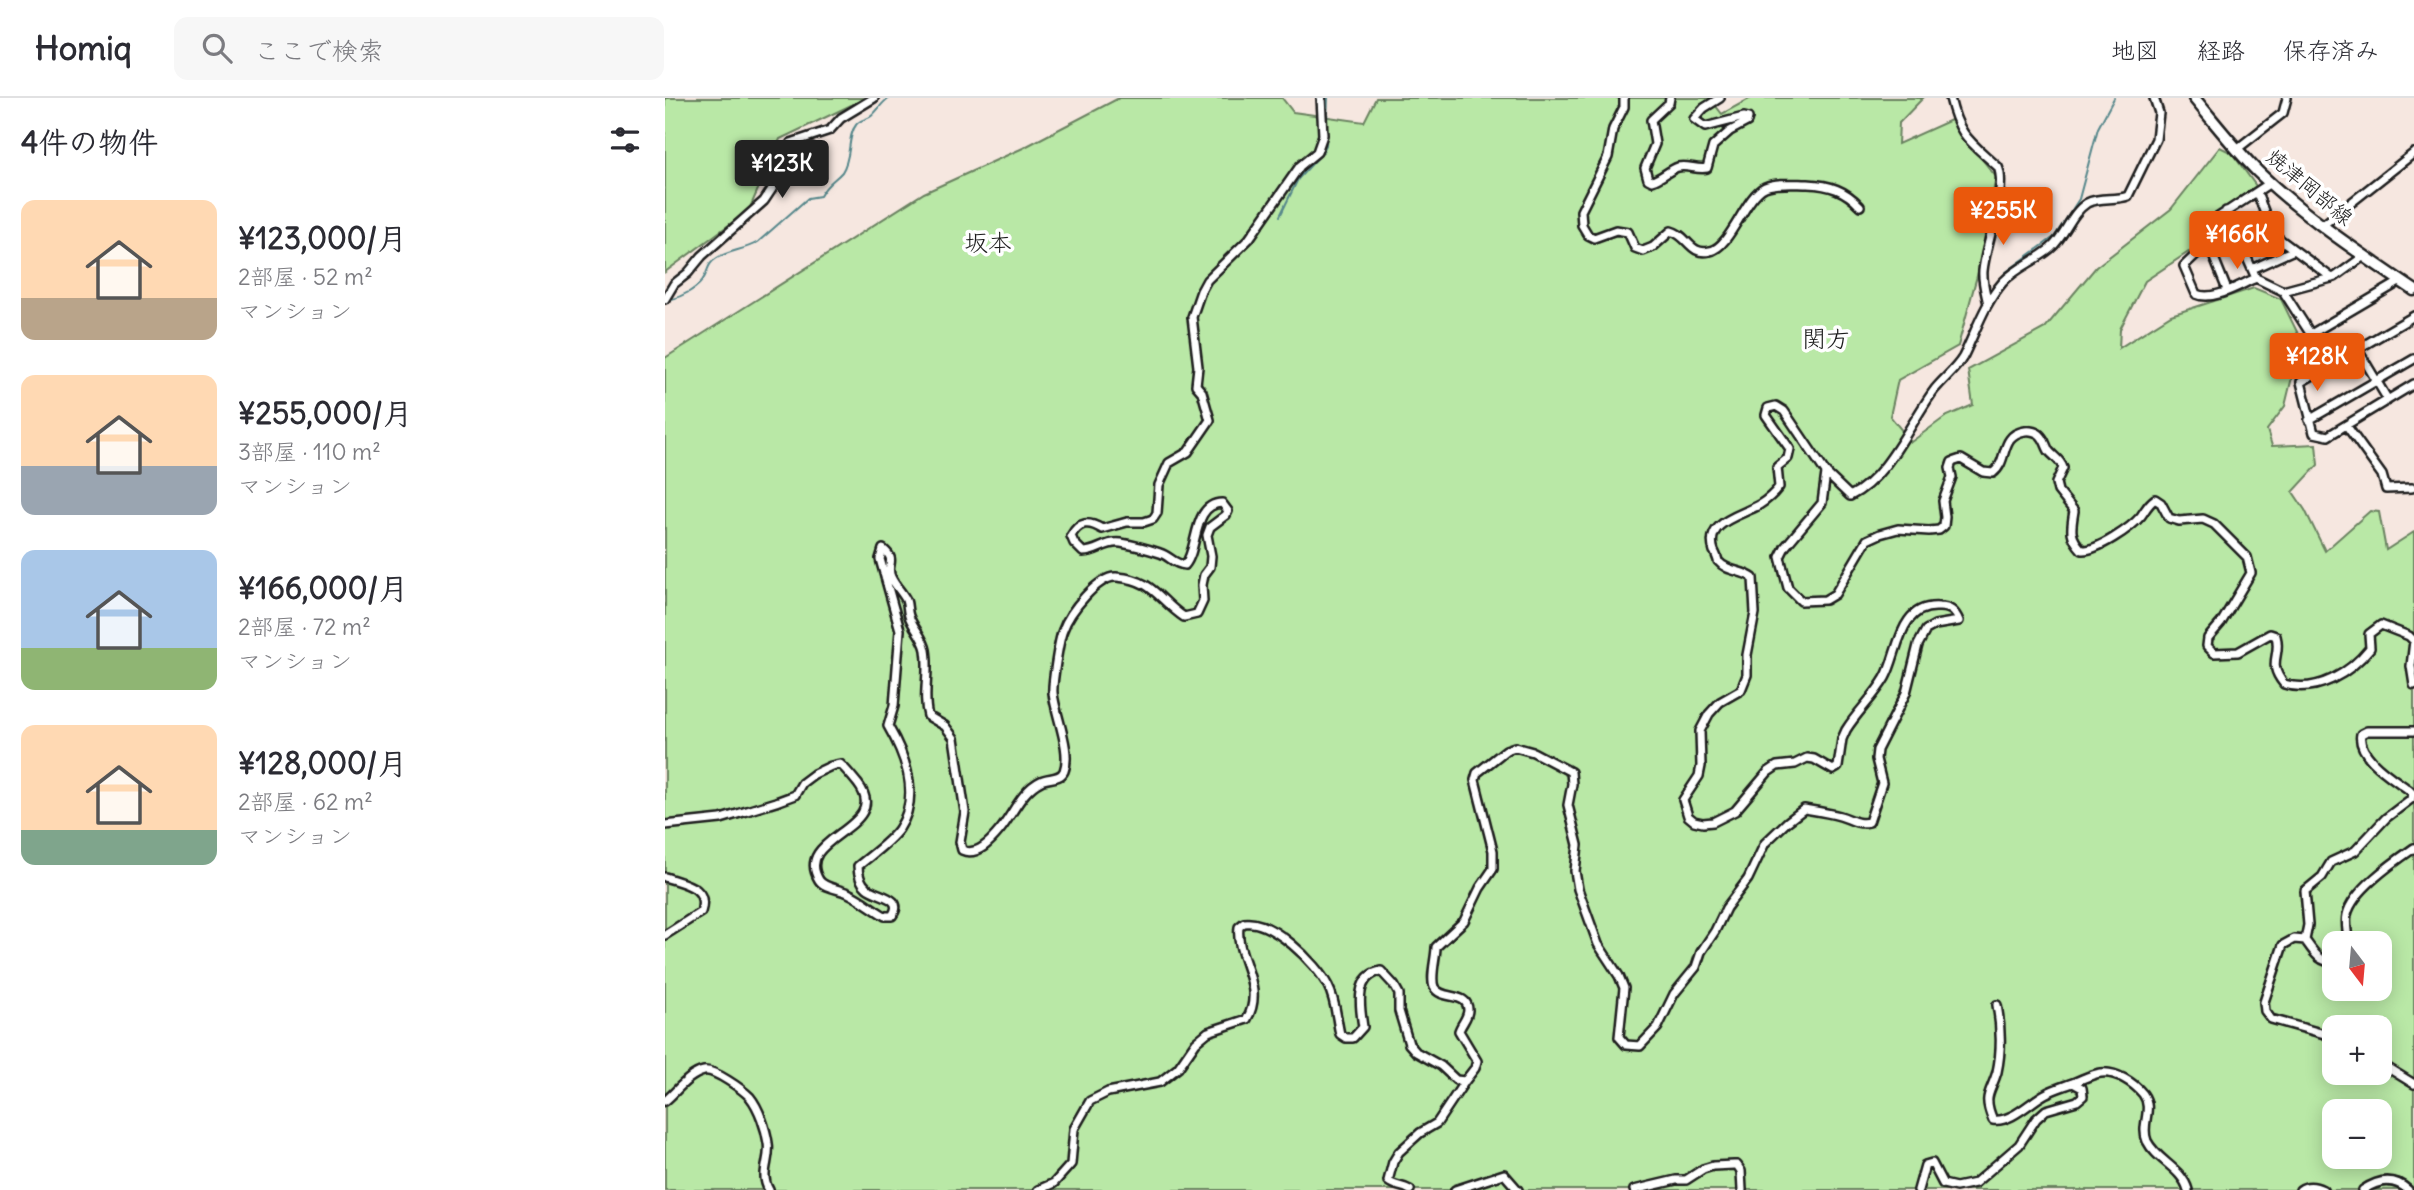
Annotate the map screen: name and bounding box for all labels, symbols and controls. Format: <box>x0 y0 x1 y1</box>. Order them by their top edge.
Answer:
search box <box>174 17 664 80</box>
text: Homiq <box>35 27 132 69</box>
icon: search <box>198 29 236 67</box>
text: ここで検索 <box>254 34 384 67</box>
text: 地図 <box>2111 35 2159 65</box>
text: 経路 <box>2197 35 2245 65</box>
text: 保存済み <box>2283 35 2379 65</box>
icon: filters <box>606 121 644 159</box>
text: 4件の物件 <box>21 123 158 161</box>
pin: ¥123K <box>733 140 831 200</box>
street label: 焼津岡部線 <box>2261 143 2359 231</box>
text: ¥123K <box>751 148 813 177</box>
pin: ¥255K <box>1954 188 2052 247</box>
text: ¥255K <box>1970 195 2036 224</box>
pin: ¥166K <box>2188 212 2286 271</box>
text: ¥123,000/月 <box>238 219 407 257</box>
text: ¥166K <box>2205 219 2269 248</box>
district label: 坂本 <box>964 227 1012 257</box>
icon: home <box>77 228 161 312</box>
text: 2部屋 · 52 m² <box>238 262 373 291</box>
text: マンション <box>238 296 352 325</box>
district label: 関方 <box>1802 323 1850 353</box>
pin: ¥128K <box>2268 334 2366 393</box>
text: ¥128K <box>2286 341 2348 370</box>
text: ¥255,000/月 <box>238 394 413 432</box>
icon: home <box>77 403 161 487</box>
text: 3部屋 · 110 m² <box>238 437 381 466</box>
text: マンション <box>238 471 352 500</box>
text: ¥166,000/月 <box>238 569 408 607</box>
icon: home <box>77 578 161 662</box>
text: 2部屋 · 72 m² <box>238 612 371 641</box>
text: マンション <box>238 646 352 675</box>
text: ¥128,000/月 <box>238 744 407 782</box>
icon: home <box>77 753 161 837</box>
text: 2部屋 · 62 m² <box>238 787 373 816</box>
text: マンション <box>238 821 352 850</box>
north arrow <box>2322 931 2392 1001</box>
map controls <box>2322 931 2392 1169</box>
button: + <box>2322 1015 2392 1085</box>
button: − <box>2322 1099 2392 1169</box>

